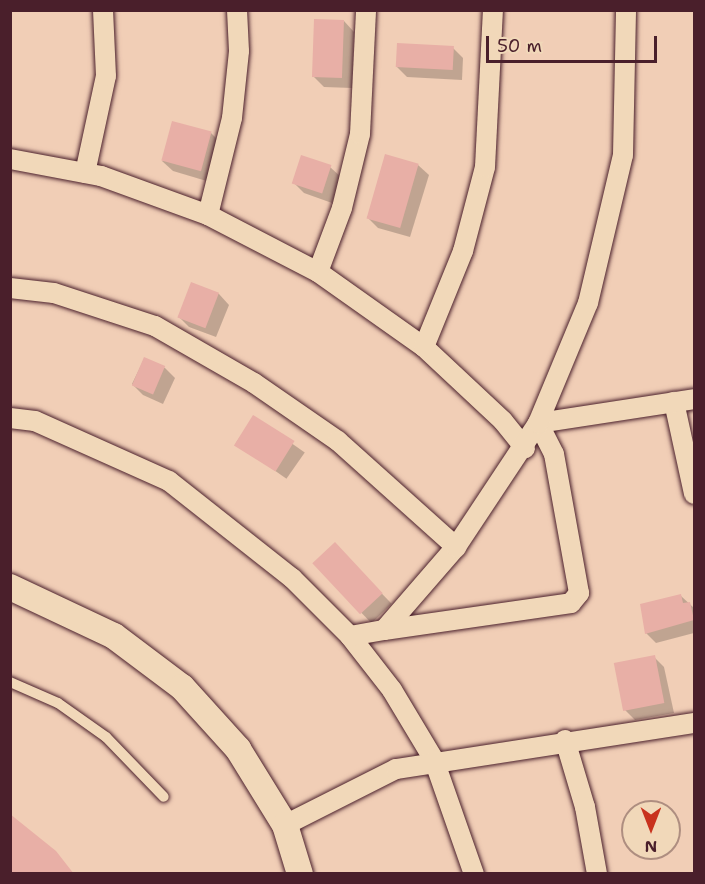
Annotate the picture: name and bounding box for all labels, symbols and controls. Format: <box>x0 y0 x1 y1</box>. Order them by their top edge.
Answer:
scale bar <box>489 24 660 62</box>
text: 50 m <box>497 34 542 58</box>
north arrow <box>621 800 681 860</box>
text: N <box>645 836 657 857</box>

